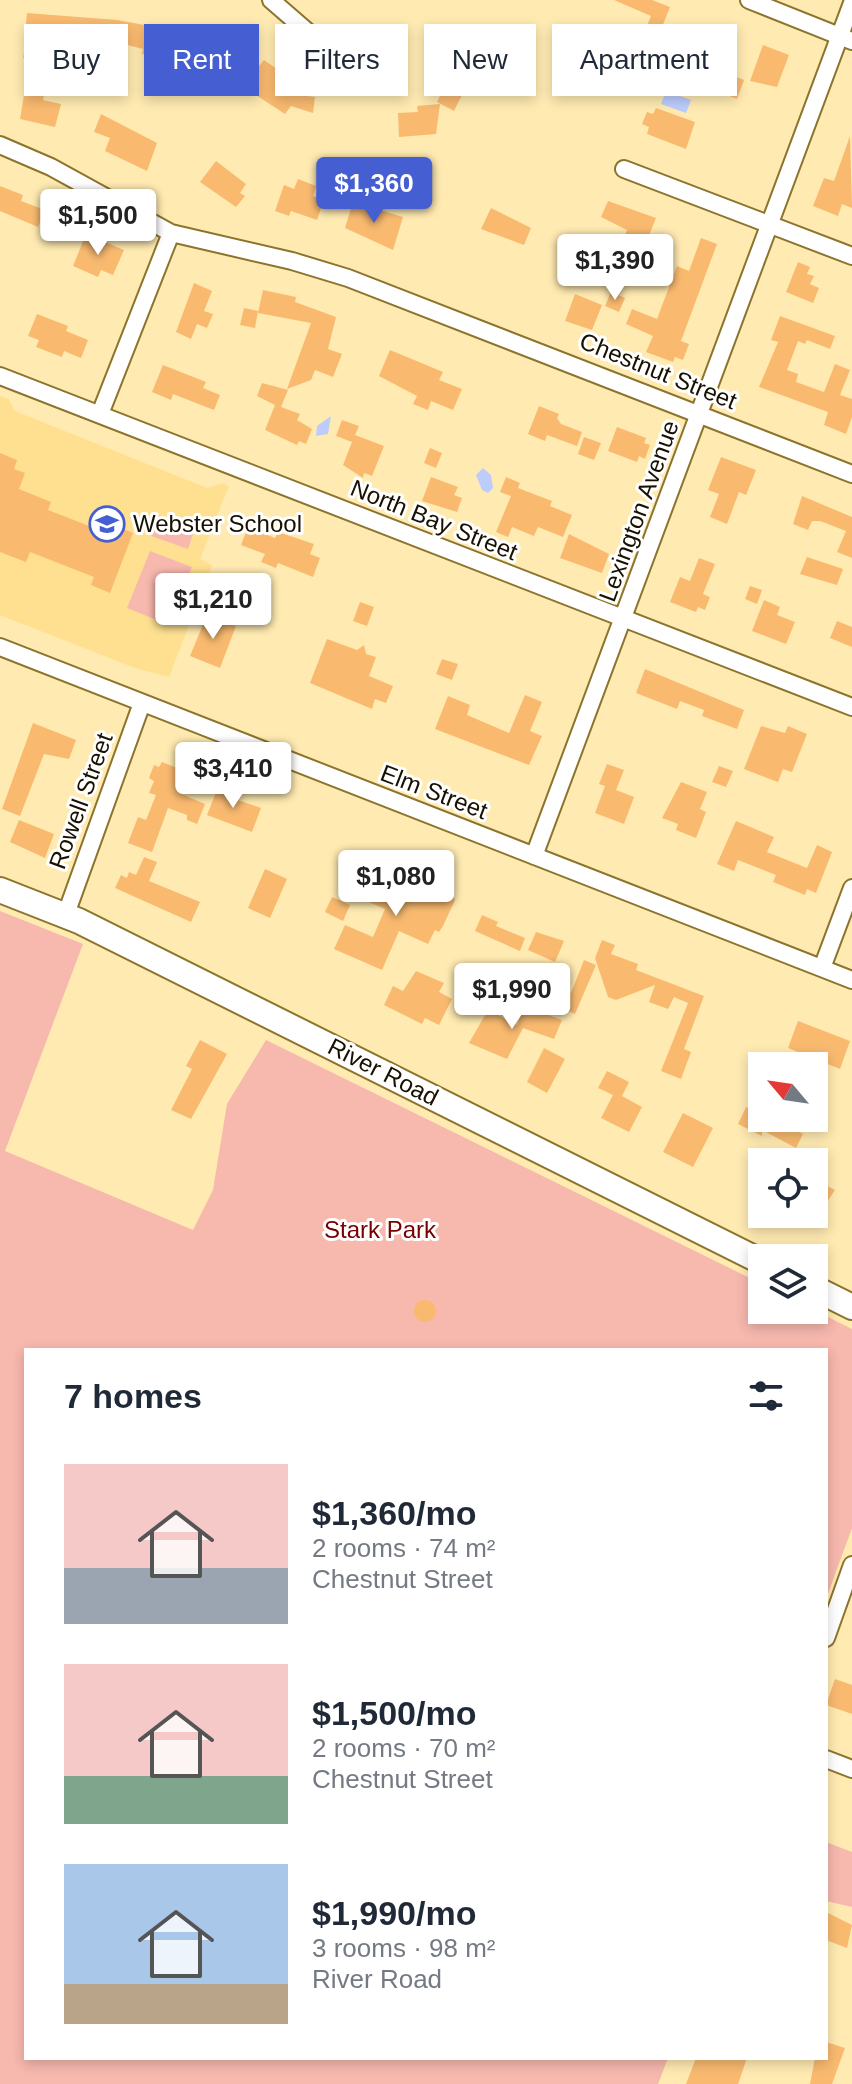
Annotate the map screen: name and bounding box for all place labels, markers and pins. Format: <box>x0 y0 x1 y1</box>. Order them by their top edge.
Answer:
pin: $1,360 <box>309 157 439 225</box>
pin: $1,500 <box>33 189 163 257</box>
pin: $1,390 <box>550 234 680 302</box>
school or university icon: Webster School <box>88 505 126 543</box>
place label: Webster School <box>133 510 302 537</box>
pin: $1,210 <box>148 573 278 641</box>
pin: $3,410 <box>168 742 298 810</box>
pin: $1,080 <box>331 850 461 918</box>
pin: $1,990 <box>447 963 577 1031</box>

